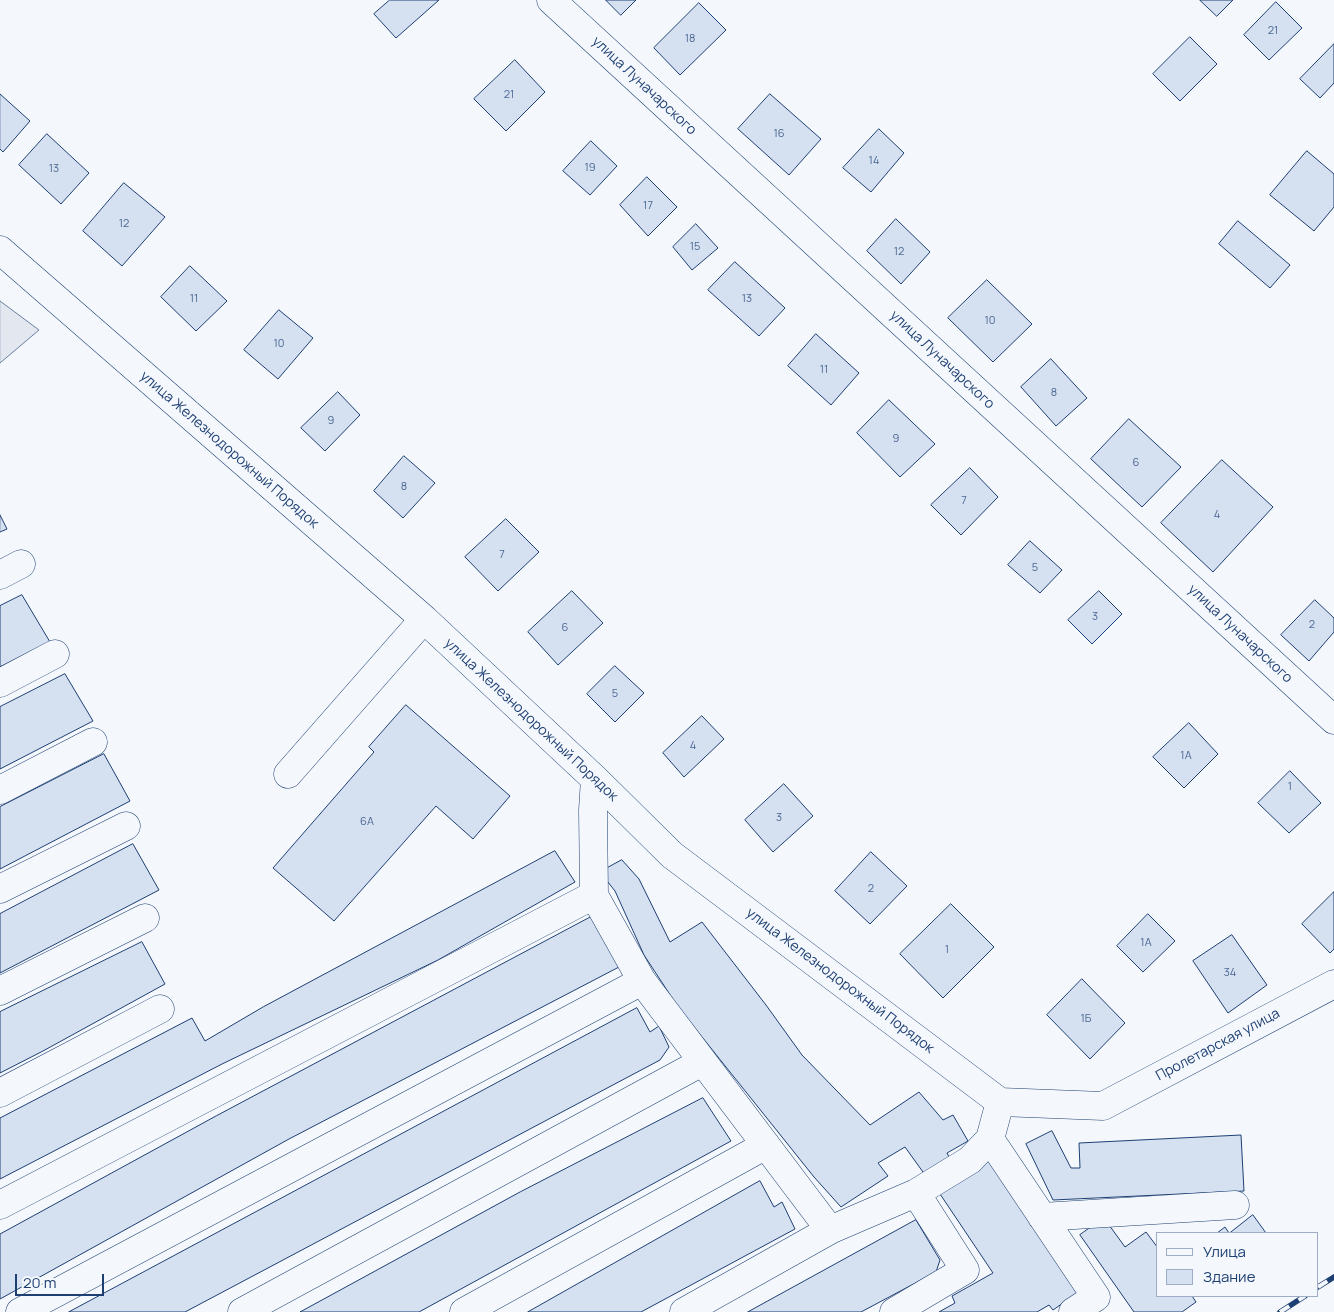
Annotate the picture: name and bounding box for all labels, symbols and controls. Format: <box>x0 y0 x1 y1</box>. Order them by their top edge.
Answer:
house number: 21 <box>1268 24 1278 38</box>
house number: 18 <box>685 32 695 46</box>
street label: улица Луначарского <box>588 33 700 139</box>
house number: 21 <box>504 88 514 102</box>
house number: 16 <box>773 127 785 141</box>
house number: 14 <box>869 154 879 168</box>
house number: 19 <box>584 161 596 175</box>
house number: 13 <box>49 162 59 176</box>
house number: 17 <box>643 199 653 213</box>
house number: 12 <box>119 217 129 231</box>
house number: 15 <box>690 240 700 254</box>
house number: 12 <box>894 245 904 259</box>
house number: 11 <box>190 292 198 306</box>
house number: 13 <box>742 292 752 306</box>
street label: улица Луначарского <box>886 307 998 413</box>
house number: 10 <box>985 314 995 328</box>
house number: 10 <box>274 337 284 351</box>
house number: 11 <box>820 363 828 377</box>
street label: улица Железнодорожный Порядок <box>136 368 322 532</box>
house number: 8 <box>1051 386 1057 400</box>
house number: 9 <box>328 414 334 428</box>
house number: 9 <box>893 432 899 446</box>
house number: 6 <box>1133 456 1139 470</box>
house number: 8 <box>401 480 407 494</box>
house number: 7 <box>961 494 967 508</box>
house number: 4 <box>1214 508 1220 522</box>
house number: 7 <box>499 548 505 562</box>
house number: 5 <box>1032 561 1038 575</box>
street label: улица Луначарского <box>1184 581 1296 687</box>
house number: 3 <box>1092 610 1098 624</box>
house number: 2 <box>1309 618 1315 632</box>
house number: 6 <box>562 621 568 635</box>
street label: улица Железнодорожный Порядок <box>441 635 621 805</box>
house number: 5 <box>612 687 618 701</box>
house number: 4 <box>690 739 696 753</box>
house number: 1А <box>1180 749 1192 763</box>
house number: 1 <box>1288 780 1292 794</box>
house number: 3 <box>776 811 782 825</box>
house number: 6А <box>360 815 374 829</box>
house number: 2 <box>868 882 874 896</box>
street label: улица Железнодорожный Порядок <box>743 905 937 1057</box>
house number: 1А <box>1140 936 1152 950</box>
house number: 1 <box>945 943 949 957</box>
house number: 34 <box>1224 966 1236 980</box>
street label: Пролетарская улица <box>1153 1005 1283 1085</box>
house number: 1Б <box>1081 1012 1091 1026</box>
legend <box>1156 1232 1319 1297</box>
text: Улица <box>1203 1241 1246 1262</box>
scale bar <box>18 1264 106 1296</box>
text: Здание <box>1203 1266 1255 1287</box>
text: 20 m <box>23 1272 56 1293</box>

